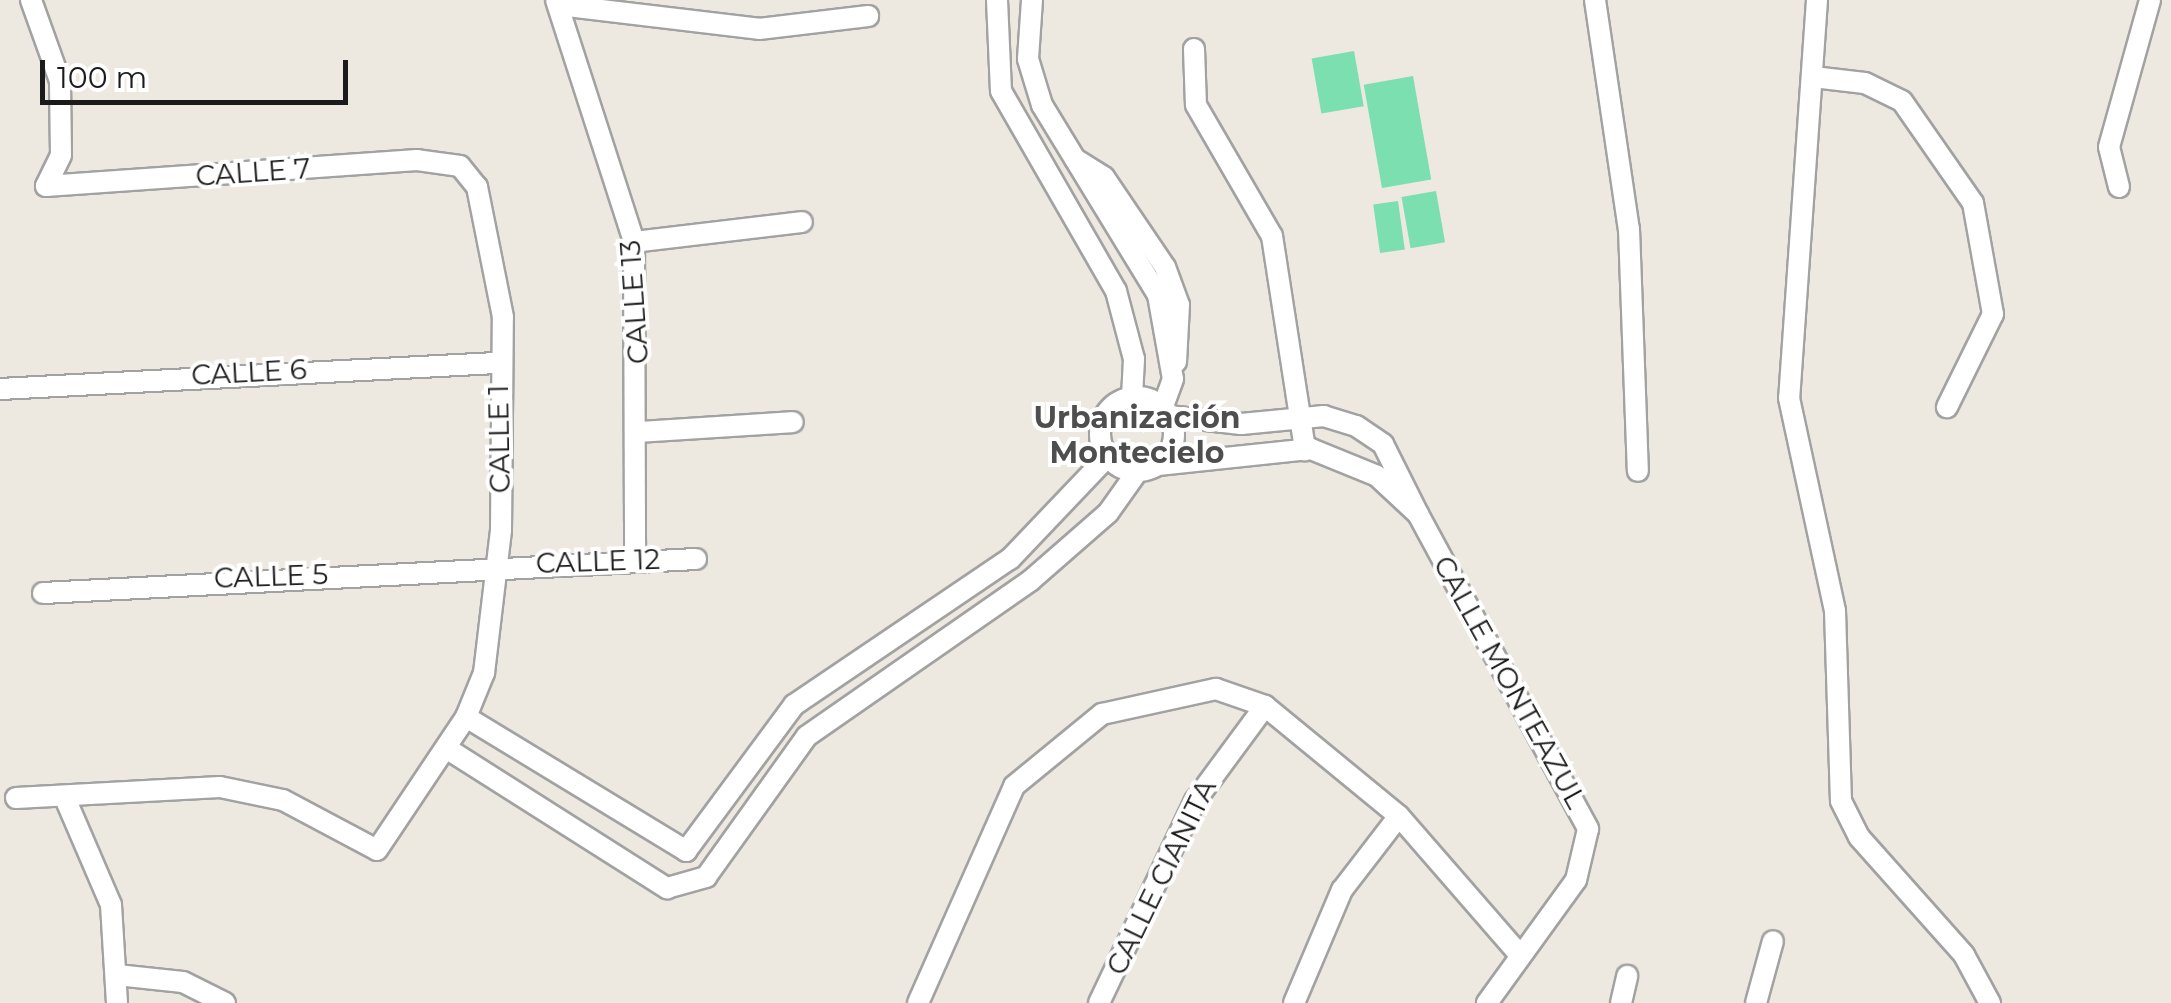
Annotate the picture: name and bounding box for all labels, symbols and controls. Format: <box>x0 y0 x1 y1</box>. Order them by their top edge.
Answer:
scale bar <box>45 40 352 102</box>
text: 100 m <box>57 59 147 96</box>
street label: CALLE 7 <box>194 151 312 193</box>
street label: CALLE 13 <box>613 239 655 365</box>
street label: CALLE 6 <box>190 352 308 392</box>
street label: CALLE 1 <box>481 384 517 494</box>
district label: Urbanización Montecielo <box>1033 400 1241 470</box>
street label: CALLE 12 <box>535 542 661 580</box>
street label: CALLE MONTEAZUL <box>1427 550 1593 814</box>
street label: CALLE 5 <box>213 557 329 595</box>
street label: CALLE CIANITA <box>1099 774 1223 980</box>

